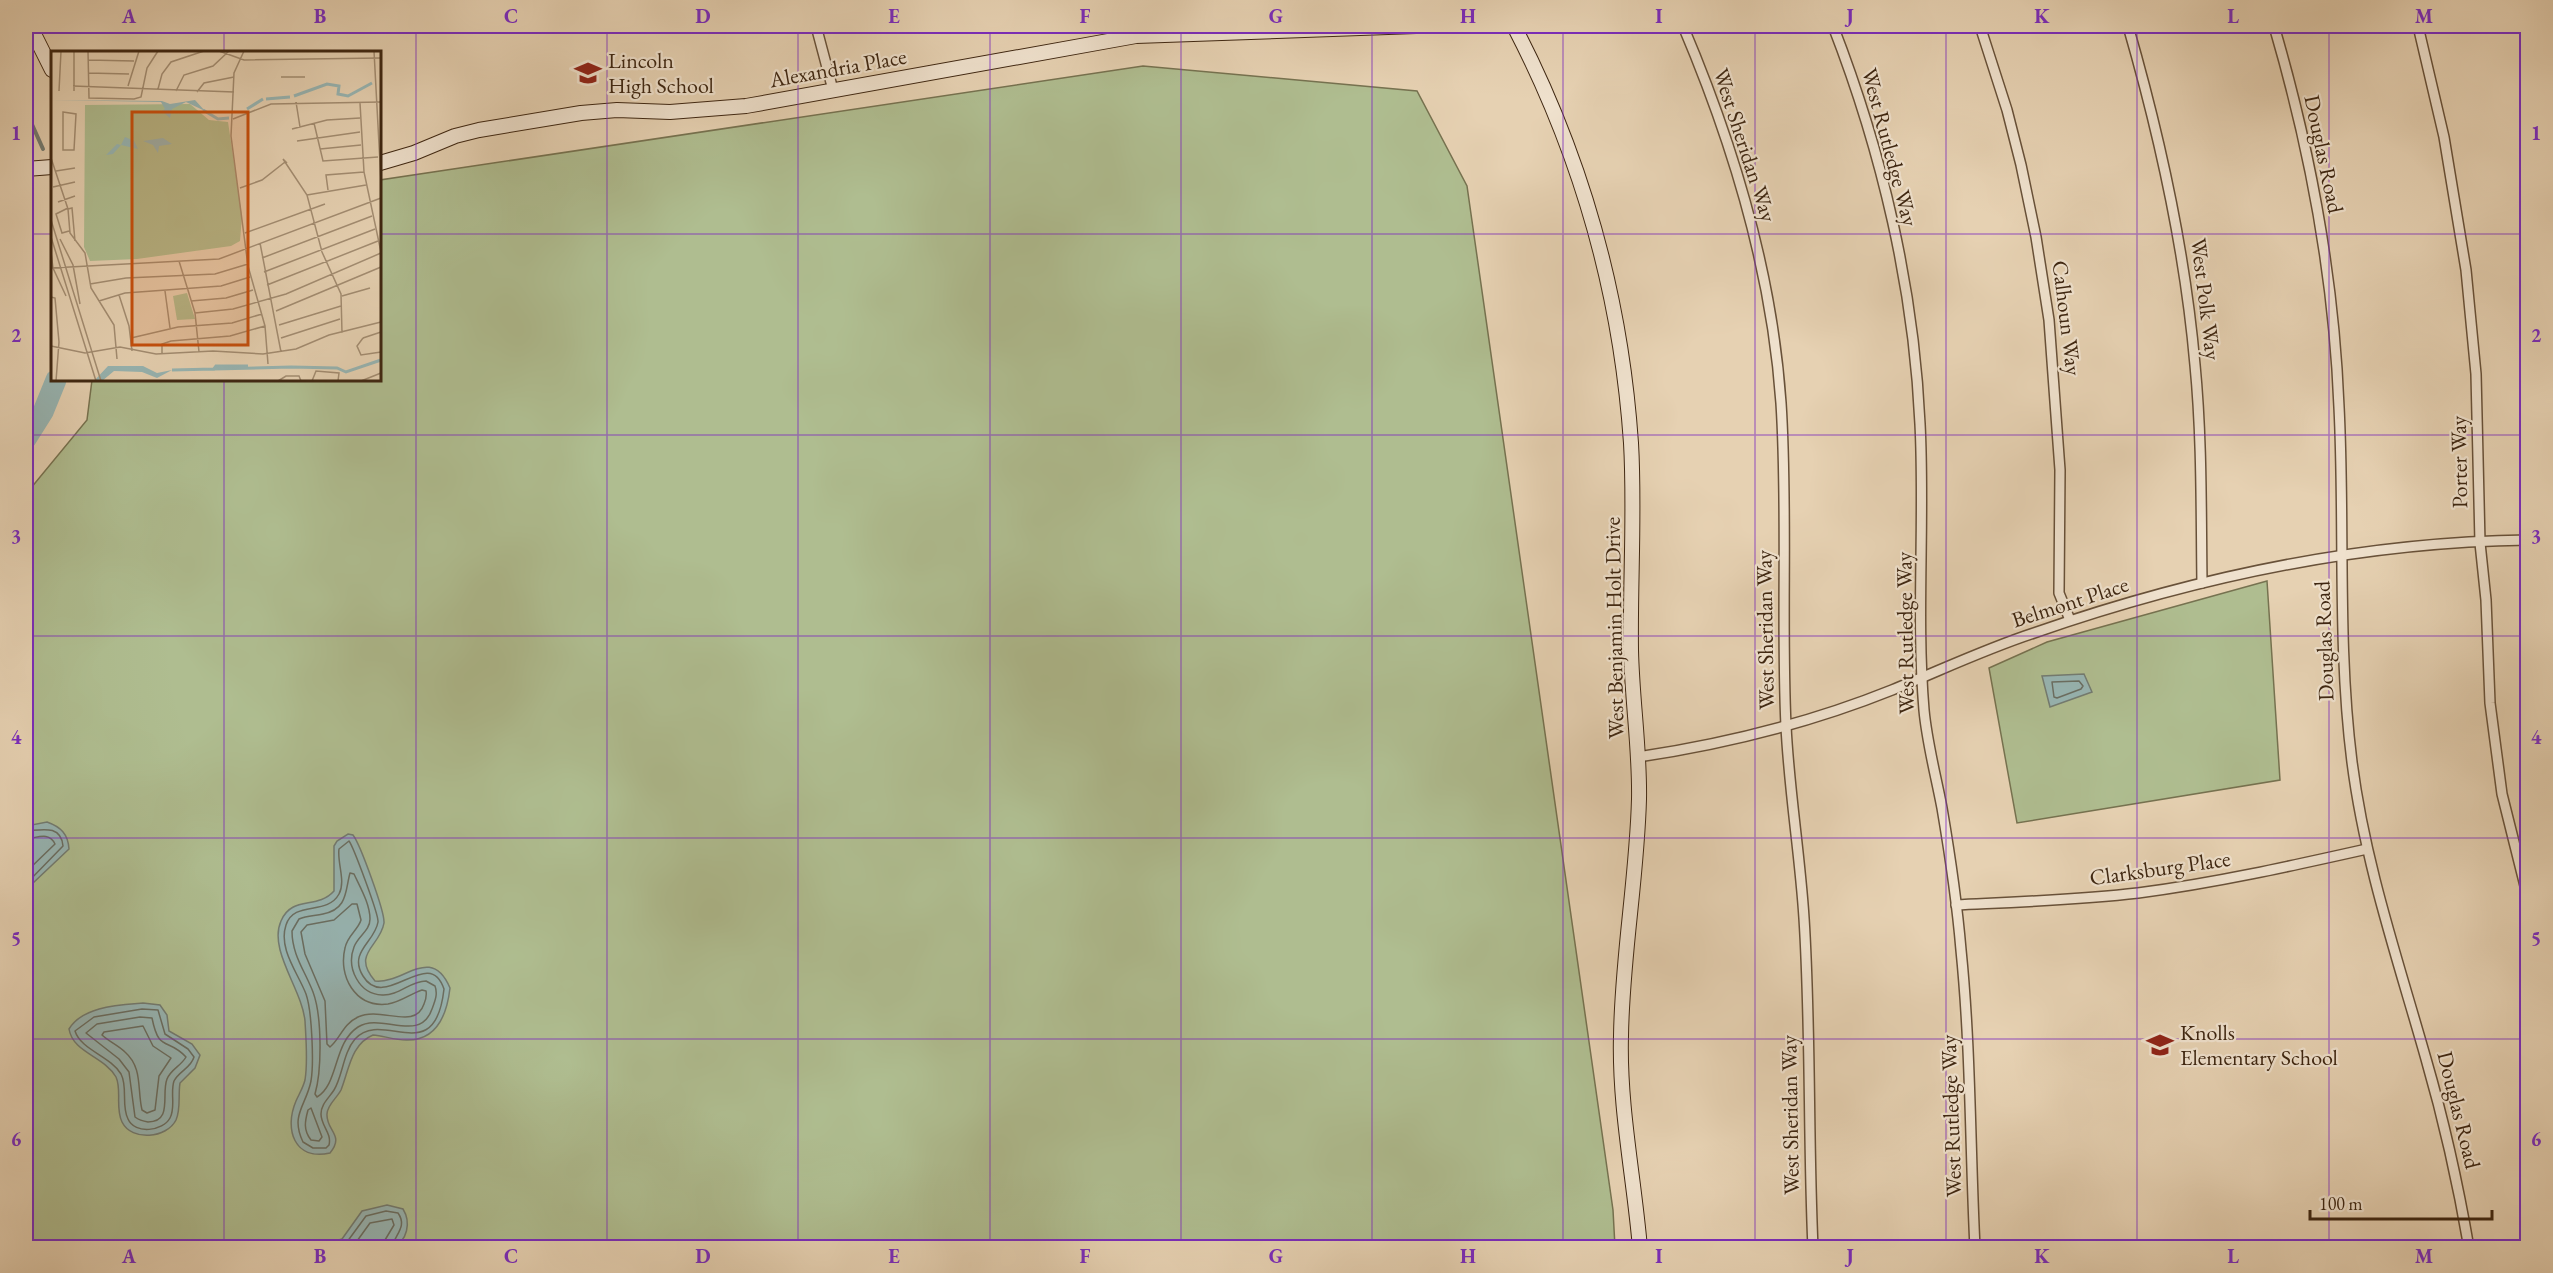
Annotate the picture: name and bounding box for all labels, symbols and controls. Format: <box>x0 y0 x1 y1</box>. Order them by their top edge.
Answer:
text: A <box>121 3 137 29</box>
text: B <box>314 3 326 29</box>
text: C <box>504 3 518 29</box>
text: D <box>695 3 711 29</box>
text: E <box>888 3 900 29</box>
text: F <box>1080 3 1091 29</box>
text: G <box>1269 3 1283 29</box>
text: H <box>1460 3 1476 29</box>
text: I <box>1655 3 1663 29</box>
text: J <box>1844 3 1854 29</box>
text: K <box>2034 3 2050 29</box>
text: L <box>2227 3 2239 29</box>
text: M <box>2415 3 2433 29</box>
street label: Alexandria Place <box>766 42 909 94</box>
place label: Lincoln High School <box>608 46 714 100</box>
inset map <box>51 51 381 381</box>
school or university icon: Lincoln High School <box>573 58 603 88</box>
street label: West Sheridan Way <box>1707 64 1784 226</box>
street label: West Rutledge Way <box>1855 65 1925 230</box>
street label: Douglas Road <box>2297 92 2351 217</box>
text: 1 <box>11 120 21 146</box>
text: 1 <box>2531 120 2541 146</box>
street label: West Polk Way <box>2184 236 2228 362</box>
street label: Calhoun Way <box>2046 259 2088 378</box>
text: 2 <box>11 322 22 348</box>
text: 2 <box>2531 322 2542 348</box>
street label: Porter Way <box>2444 415 2474 509</box>
street label: West Benjamin Holt Drive <box>1598 516 1630 739</box>
text: 3 <box>11 523 21 549</box>
text: 3 <box>2531 523 2541 549</box>
street label: West Sheridan Way <box>1749 549 1781 710</box>
street label: West Rutledge Way <box>1889 551 1921 715</box>
street label: Belmont Place <box>2008 569 2132 634</box>
street label: Douglas Road <box>2307 580 2341 702</box>
text: 4 <box>11 724 22 750</box>
text: 4 <box>2531 724 2542 750</box>
street label: Clarksburg Place <box>2088 844 2233 892</box>
text: 5 <box>11 925 21 951</box>
text: 5 <box>2531 925 2541 951</box>
place label: Knolls Elementary School <box>2180 1018 2338 1072</box>
school or university icon: Knolls Elementary School <box>2145 1030 2175 1060</box>
street label: West Sheridan Way <box>1774 1034 1806 1195</box>
street label: West Rutledge Way <box>1934 1034 1968 1198</box>
street label: Douglas Road <box>2430 1048 2488 1173</box>
text: 6 <box>11 1126 22 1152</box>
text: 6 <box>2531 1126 2542 1152</box>
scale bar <box>2310 1183 2492 1221</box>
text: 100 m <box>2319 1192 2363 1215</box>
text: A <box>121 1243 137 1269</box>
text: B <box>314 1243 326 1269</box>
text: C <box>504 1243 518 1269</box>
text: D <box>695 1243 711 1269</box>
text: E <box>888 1243 900 1269</box>
text: F <box>1080 1243 1091 1269</box>
text: G <box>1269 1243 1283 1269</box>
text: H <box>1460 1243 1476 1269</box>
text: I <box>1655 1243 1663 1269</box>
text: J <box>1844 1243 1854 1269</box>
text: K <box>2034 1243 2050 1269</box>
text: L <box>2227 1243 2239 1269</box>
text: M <box>2415 1243 2433 1269</box>

